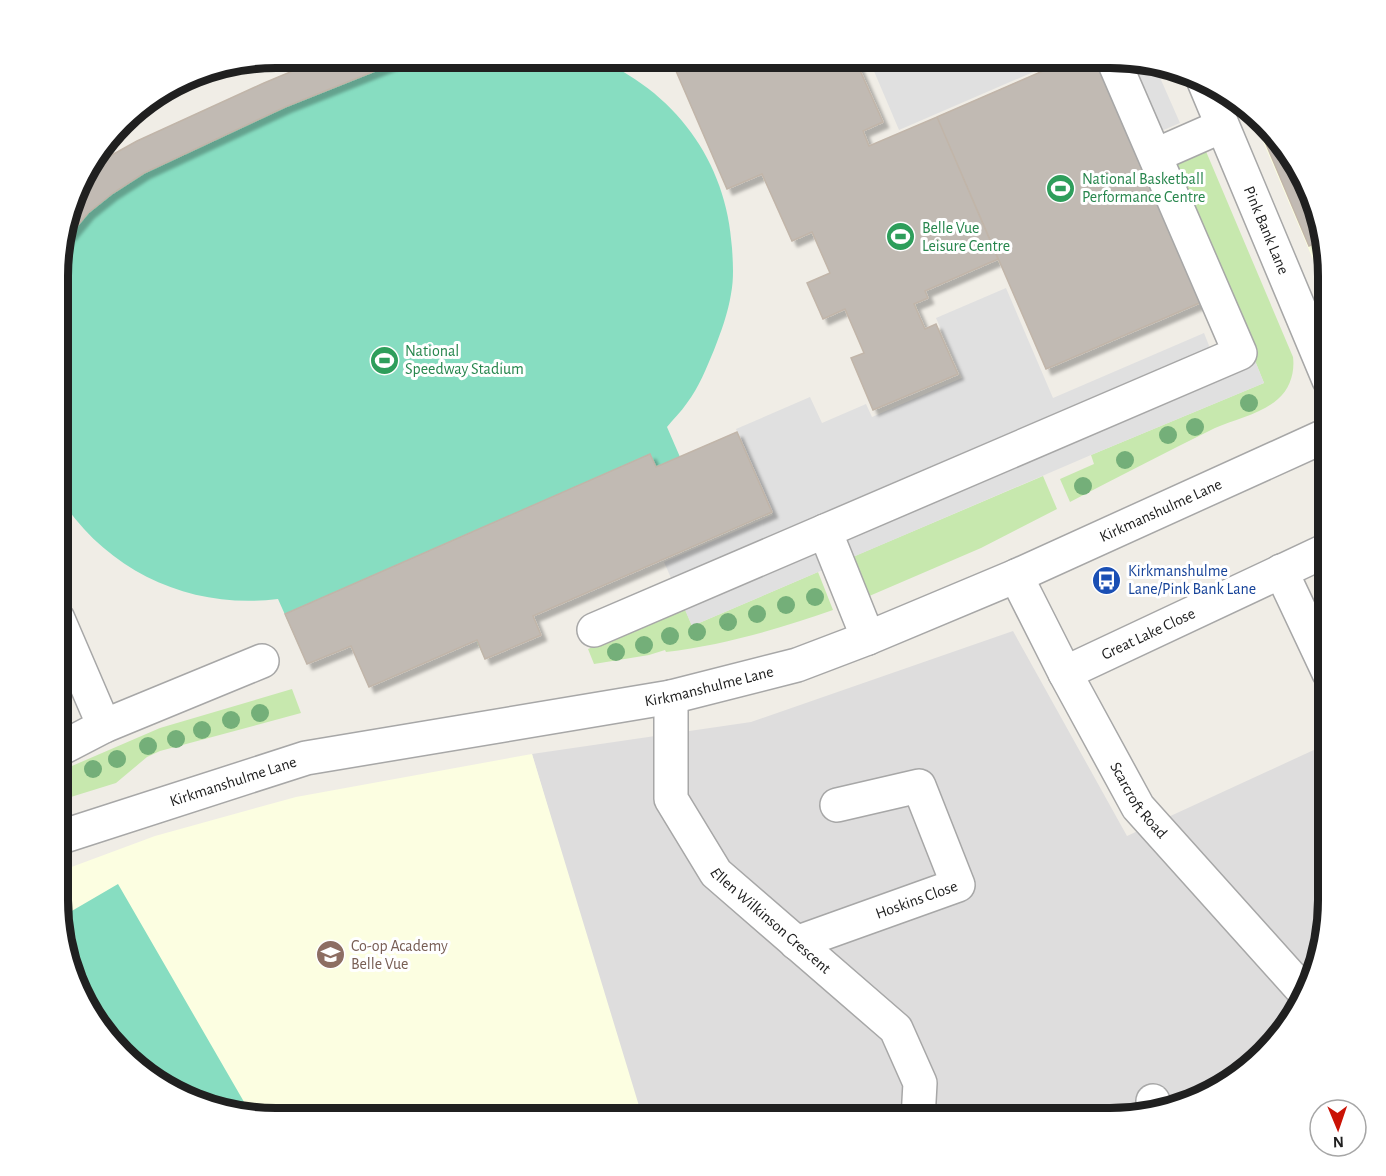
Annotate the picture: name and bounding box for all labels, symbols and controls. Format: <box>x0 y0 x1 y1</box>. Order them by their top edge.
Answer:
place label: National Basketball Performance Centre <box>1082 171 1205 205</box>
sports icon: National Basketball Performance Centre <box>1045 172 1077 204</box>
street label: Pink Bank Lane <box>1241 184 1292 277</box>
place label: Belle Vue Leisure Centre <box>922 220 1010 254</box>
sports icon: Belle Vue Leisure Centre <box>885 221 917 253</box>
place label: National Speedway Stadium <box>405 343 524 378</box>
sports icon: National Speedway Stadium <box>368 344 400 376</box>
street label: Kirkmanshulme Lane <box>1097 476 1224 545</box>
place label: Kirkmanshulme Lane/Pink Bank Lane <box>1128 563 1256 597</box>
bus stop icon: Kirkmanshulme Lane/Pink Bank Lane <box>1091 564 1123 596</box>
street label: Great Lake Close <box>1099 605 1198 663</box>
street label: Kirkmanshulme Lane <box>643 663 775 709</box>
street label: Kirkmanshulme Lane <box>168 754 298 809</box>
street label: Scarcroft Road <box>1107 759 1170 842</box>
street label: Ellen Wilkinson Crescent <box>707 865 834 977</box>
street label: Hoskins Close <box>873 878 960 922</box>
place label: Co-op Academy Belle Vue <box>351 938 448 972</box>
school or university icon: Co-op Academy Belle Vue <box>314 939 346 971</box>
north arrow <box>1308 1098 1368 1158</box>
text: N <box>1333 1134 1344 1150</box>

